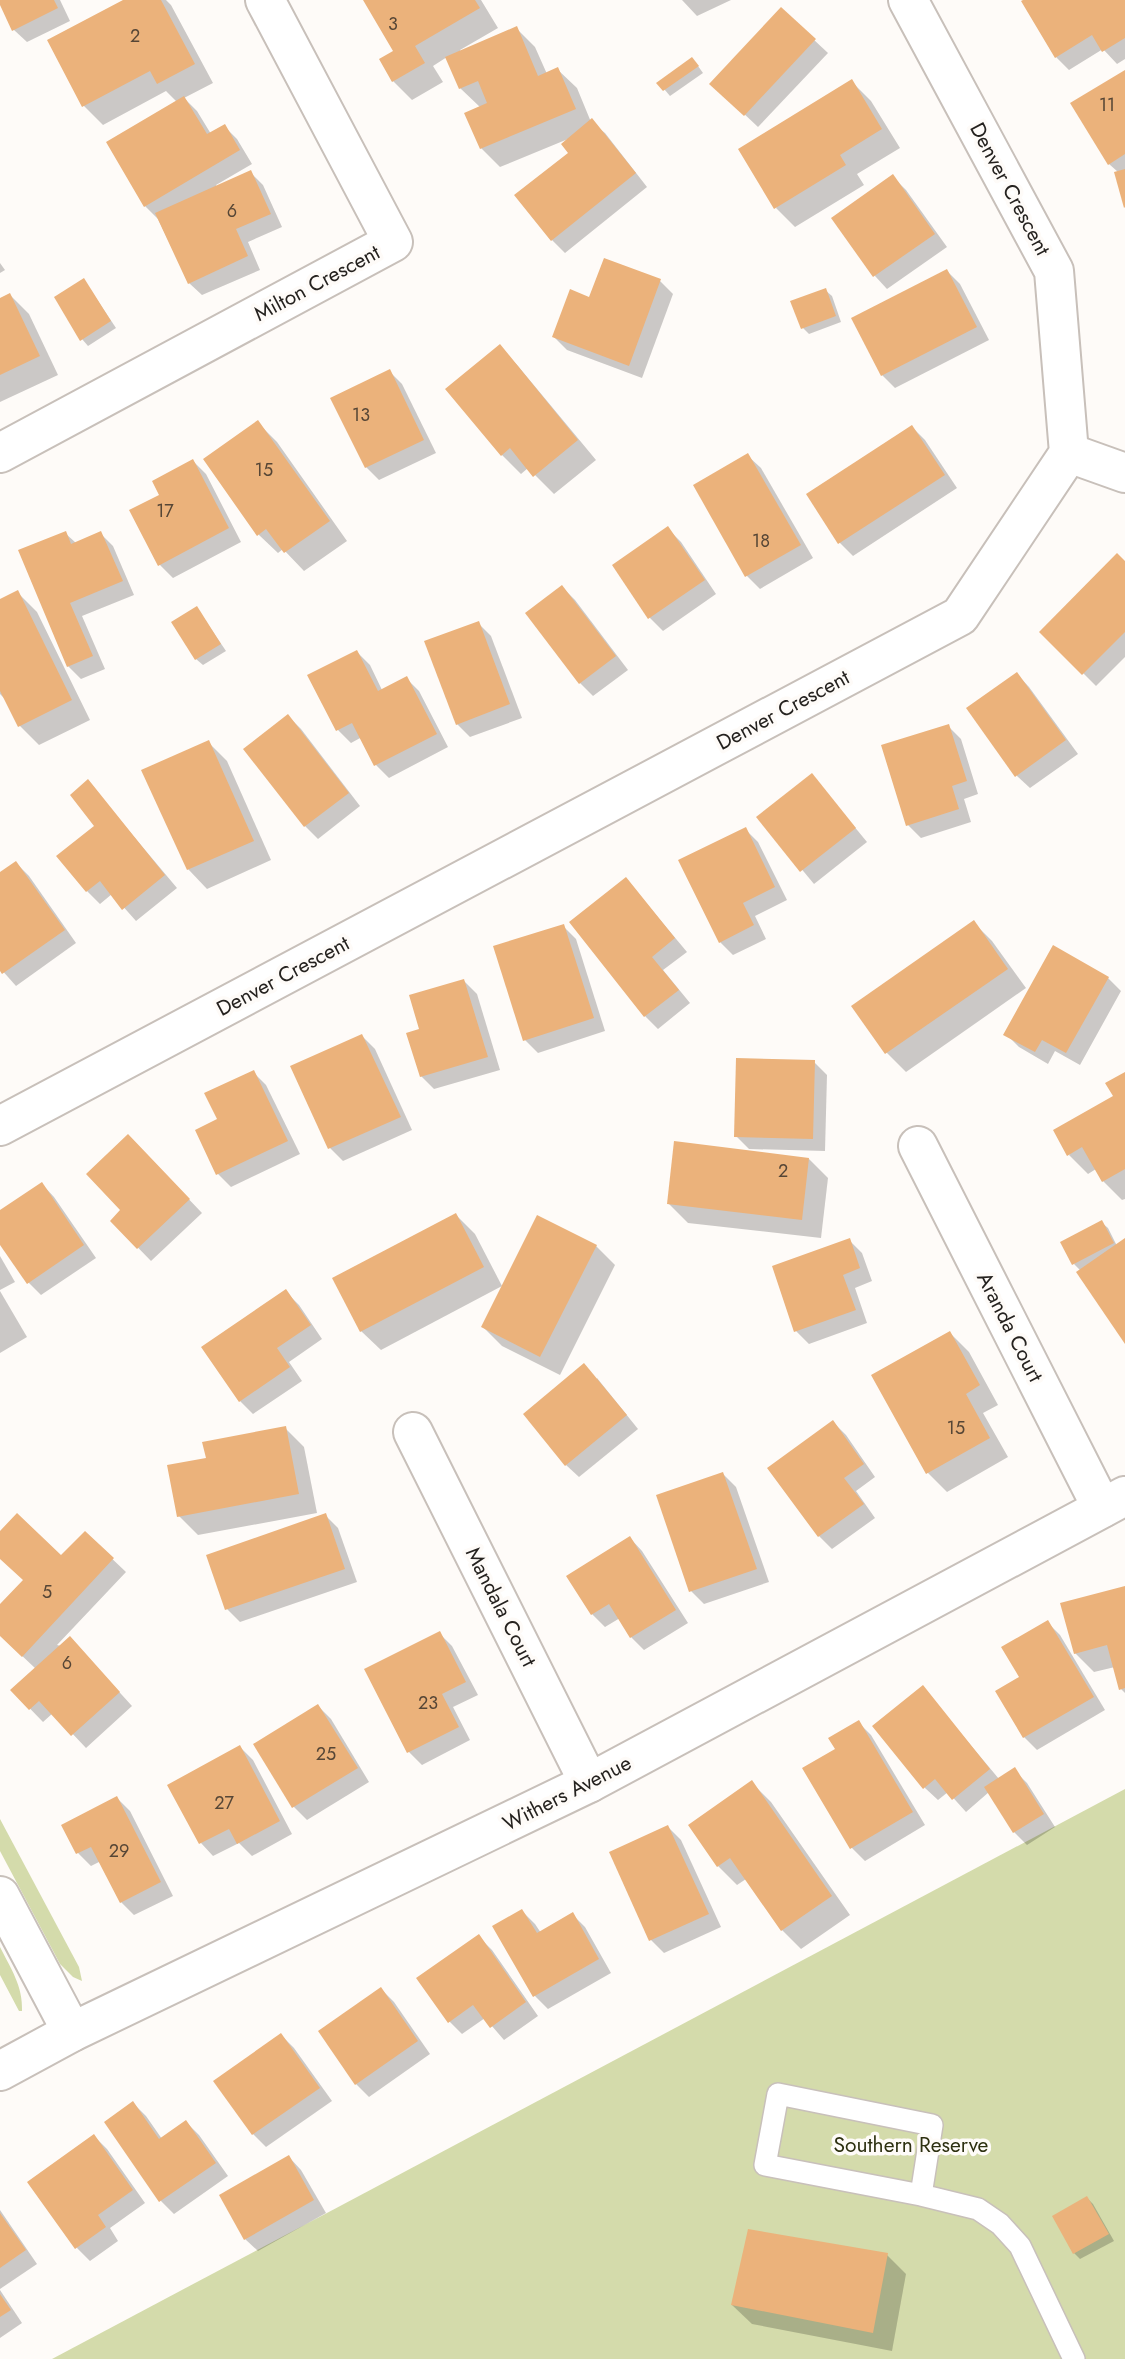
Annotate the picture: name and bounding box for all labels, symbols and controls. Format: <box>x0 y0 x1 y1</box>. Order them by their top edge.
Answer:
house number: 3 <box>388 11 398 37</box>
house number: 2 <box>130 23 140 49</box>
house number: 11 <box>1099 92 1115 118</box>
street label: Denver Crescent <box>962 117 1058 261</box>
house number: 6 <box>227 198 237 224</box>
street label: Milton Crescent <box>249 237 385 329</box>
house number: 13 <box>352 402 370 428</box>
house number: 15 <box>255 457 273 483</box>
house number: 17 <box>156 498 174 524</box>
house number: 18 <box>752 528 770 554</box>
street label: Denver Crescent <box>711 662 855 758</box>
street label: Denver Crescent <box>211 928 355 1024</box>
house number: 2 <box>778 1158 788 1184</box>
street label: Aranda Court <box>969 1267 1051 1387</box>
house number: 15 <box>947 1415 965 1441</box>
street label: Mandala Court <box>458 1542 544 1672</box>
house number: 5 <box>42 1579 52 1605</box>
house number: 6 <box>62 1650 72 1676</box>
house number: 23 <box>418 1690 438 1716</box>
house number: 25 <box>316 1741 336 1767</box>
street label: Withers Avenue <box>498 1748 637 1838</box>
house number: 27 <box>214 1790 234 1816</box>
house number: 29 <box>109 1838 129 1864</box>
park label: Southern Reserve <box>834 2130 989 2160</box>

